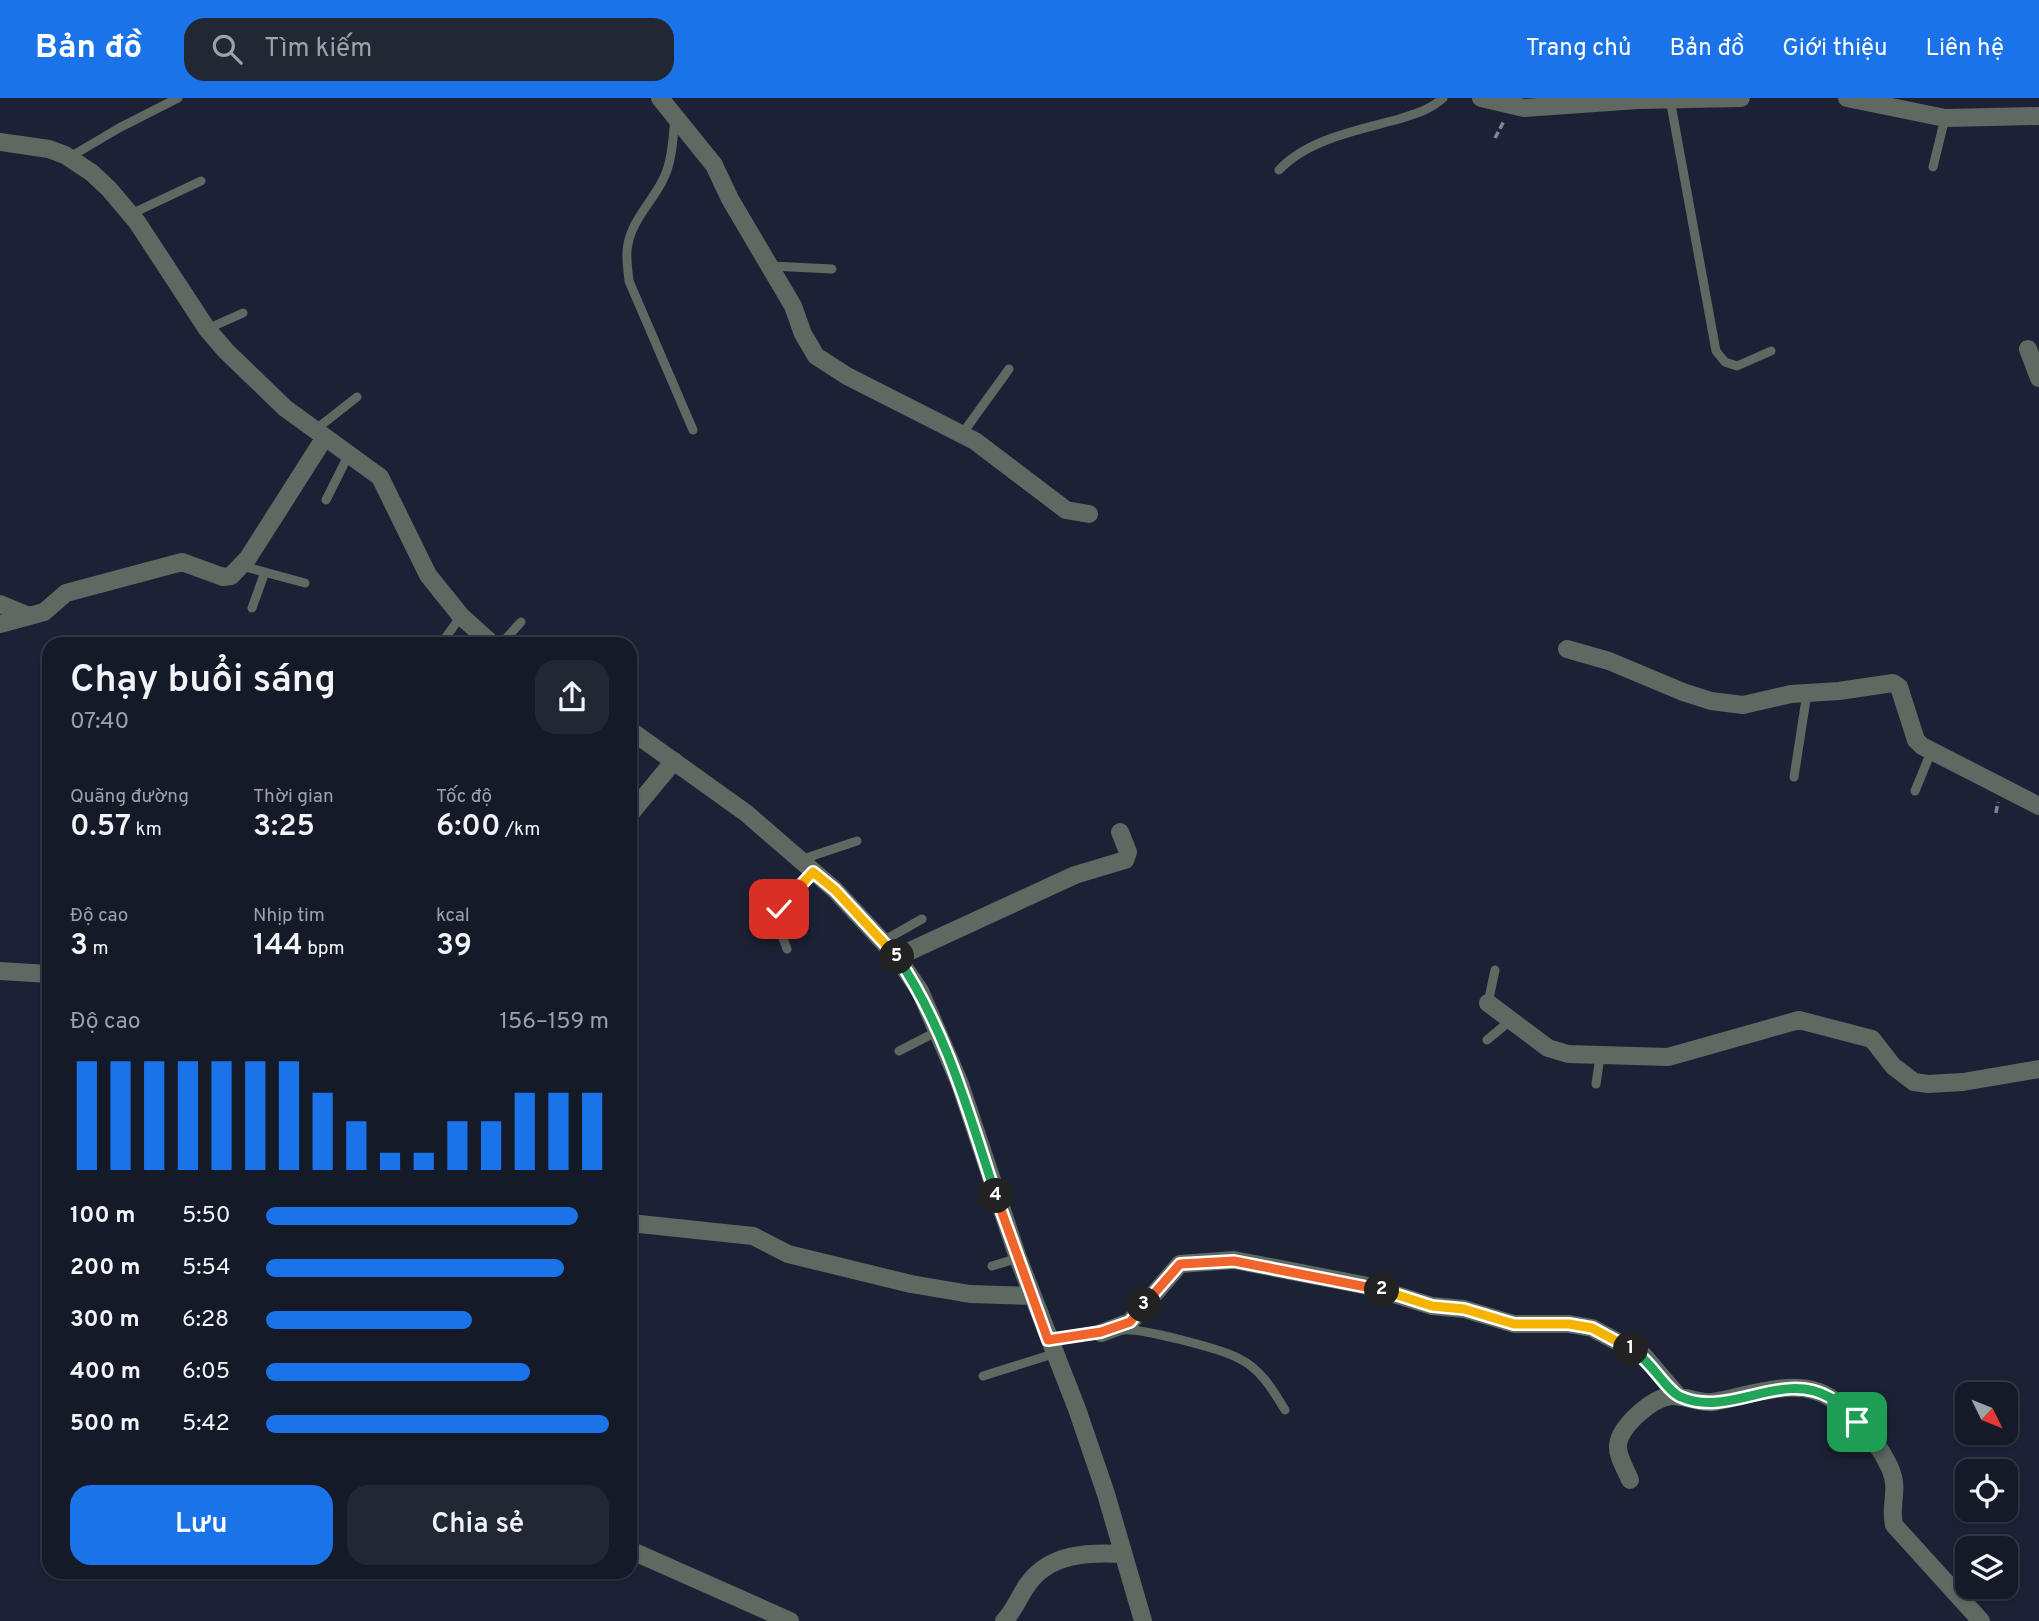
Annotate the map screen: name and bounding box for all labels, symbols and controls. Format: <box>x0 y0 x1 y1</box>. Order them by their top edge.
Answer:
search box <box>184 18 674 81</box>
text: Bản đồ <box>35 28 142 70</box>
icon: search <box>208 30 246 68</box>
text: Tìm kiếm <box>264 33 372 66</box>
text: Trang chủ <box>1526 34 1631 64</box>
text: Bản đồ <box>1669 34 1744 64</box>
text: Giới thiệu <box>1782 34 1887 64</box>
text: Liên hệ <box>1925 34 2004 64</box>
text: Chạy buổi sáng <box>70 657 336 706</box>
button: share <box>535 660 609 734</box>
text: 07:40 <box>70 708 129 737</box>
text: Quãng đường <box>70 785 189 809</box>
text: Thời gian <box>253 785 334 809</box>
text: Tốc độ <box>436 785 492 809</box>
text: 0.57 <box>70 809 131 846</box>
text: 3:25 <box>253 809 315 846</box>
text: 6:00 <box>436 809 501 846</box>
text: km <box>131 818 162 842</box>
text: /km <box>501 818 540 842</box>
pin <box>749 879 809 939</box>
icon: check <box>760 890 798 928</box>
text: Độ cao <box>70 904 128 928</box>
text: Nhịp tim <box>253 904 325 928</box>
text: kcal <box>436 904 470 928</box>
text: 3 <box>70 928 88 965</box>
text: 144 <box>253 928 303 965</box>
text: 39 <box>436 928 472 965</box>
text: m <box>88 937 109 961</box>
text: bpm <box>303 937 344 961</box>
pin: 5 <box>880 940 914 974</box>
text: 5 <box>891 944 902 968</box>
text: Độ cao <box>70 1008 141 1037</box>
text: 156–159 m <box>499 1008 609 1037</box>
pin: 4 <box>978 1178 1014 1214</box>
text: 4 <box>989 1183 1002 1207</box>
text: 100 m <box>70 1202 135 1231</box>
text: 5:50 <box>182 1202 230 1231</box>
text: 200 m <box>70 1254 140 1283</box>
text: 5:54 <box>182 1254 230 1283</box>
pin: 2 <box>1364 1272 1400 1308</box>
text: 2 <box>1376 1277 1387 1301</box>
pin: 3 <box>1126 1288 1162 1322</box>
text: 3 <box>1138 1292 1149 1316</box>
text: 300 m <box>70 1306 140 1335</box>
text: 6:28 <box>182 1306 229 1335</box>
pin: 1 <box>1614 1332 1648 1366</box>
text: 1 <box>1627 1336 1634 1360</box>
text: 400 m <box>70 1358 141 1387</box>
text: 6:05 <box>182 1358 230 1387</box>
north arrow <box>1955 1382 2018 1446</box>
map controls <box>1955 1382 2018 1599</box>
pin <box>1827 1392 1887 1452</box>
icon: arrive <box>1838 1403 1876 1441</box>
text: 500 m <box>70 1410 140 1439</box>
text: 5:42 <box>182 1410 230 1439</box>
button: locate <box>1955 1459 2018 1522</box>
button: Lưu <box>70 1485 333 1565</box>
button: Chia sẻ <box>347 1485 609 1565</box>
button: layers <box>1955 1536 2018 1599</box>

